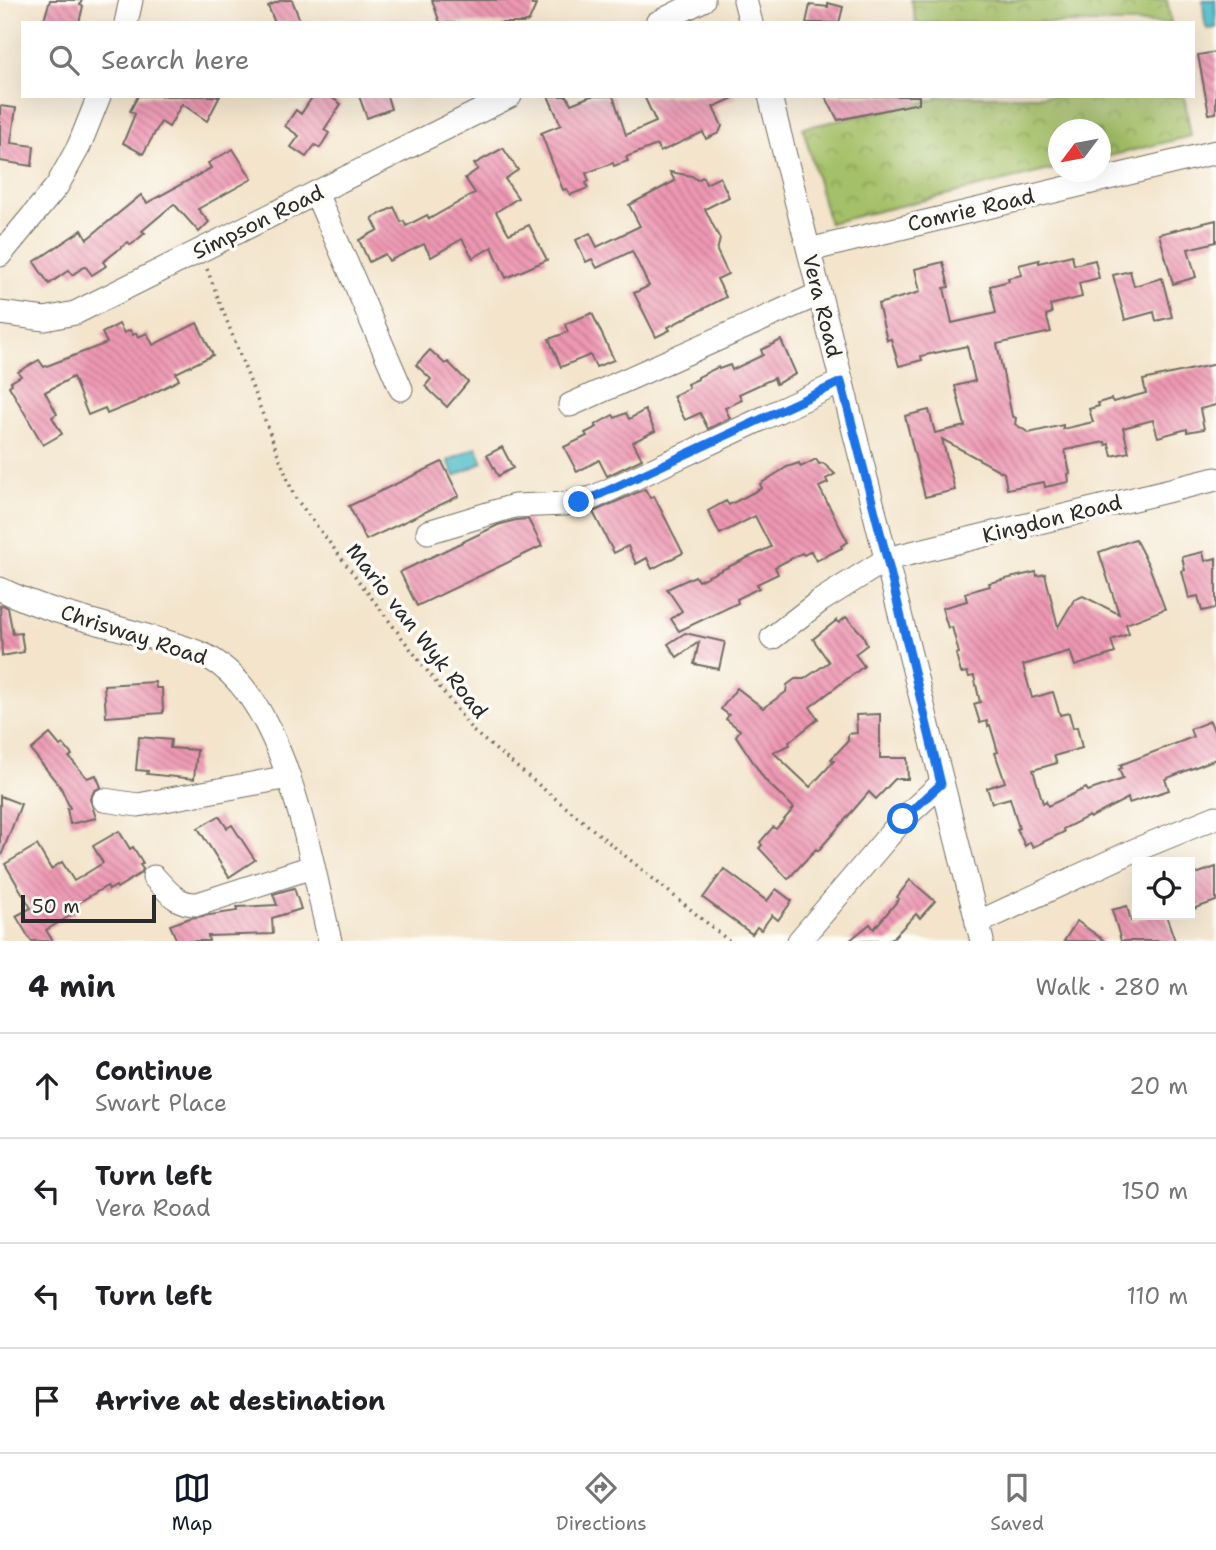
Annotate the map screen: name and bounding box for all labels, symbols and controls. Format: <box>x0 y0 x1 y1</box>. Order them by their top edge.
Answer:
search box <box>21 21 1195 98</box>
icon: search <box>45 41 83 79</box>
text: Search here <box>101 42 250 77</box>
north arrow <box>1048 119 1111 182</box>
street label: Simpson Road <box>188 178 328 266</box>
street label: Comrie Road <box>905 182 1037 238</box>
street label: Vera Road <box>796 251 848 361</box>
route end <box>563 486 594 517</box>
street label: Kingdon Road <box>979 488 1125 550</box>
street label: Mario van Wyk Road <box>340 538 494 724</box>
street label: Chrisway Road <box>57 598 211 672</box>
route start <box>887 803 918 834</box>
map controls <box>1132 857 1195 920</box>
button: locate <box>1132 857 1195 920</box>
scale bar <box>21 892 156 924</box>
text: 50 m <box>32 894 80 919</box>
text: 4 min <box>28 966 115 1007</box>
text: Walk · 280 m <box>1035 972 1188 1002</box>
text: Continue <box>95 1053 213 1088</box>
icon: ahead <box>28 1067 66 1105</box>
text: 20 m <box>1129 1071 1188 1101</box>
text: Swart Place <box>95 1088 227 1118</box>
text: Turn left <box>95 1158 212 1193</box>
icon: left <box>28 1172 66 1210</box>
text: 150 m <box>1121 1176 1188 1206</box>
text: Vera Road <box>95 1193 211 1223</box>
icon: left <box>28 1277 66 1315</box>
text: Turn left <box>95 1278 212 1313</box>
text: 110 m <box>1126 1281 1188 1311</box>
icon: arrive <box>28 1382 66 1420</box>
text: Arrive at destination <box>95 1383 385 1418</box>
tab: Map <box>172 1469 212 1536</box>
tab: Directions <box>556 1469 647 1536</box>
tab: Saved <box>990 1469 1044 1536</box>

